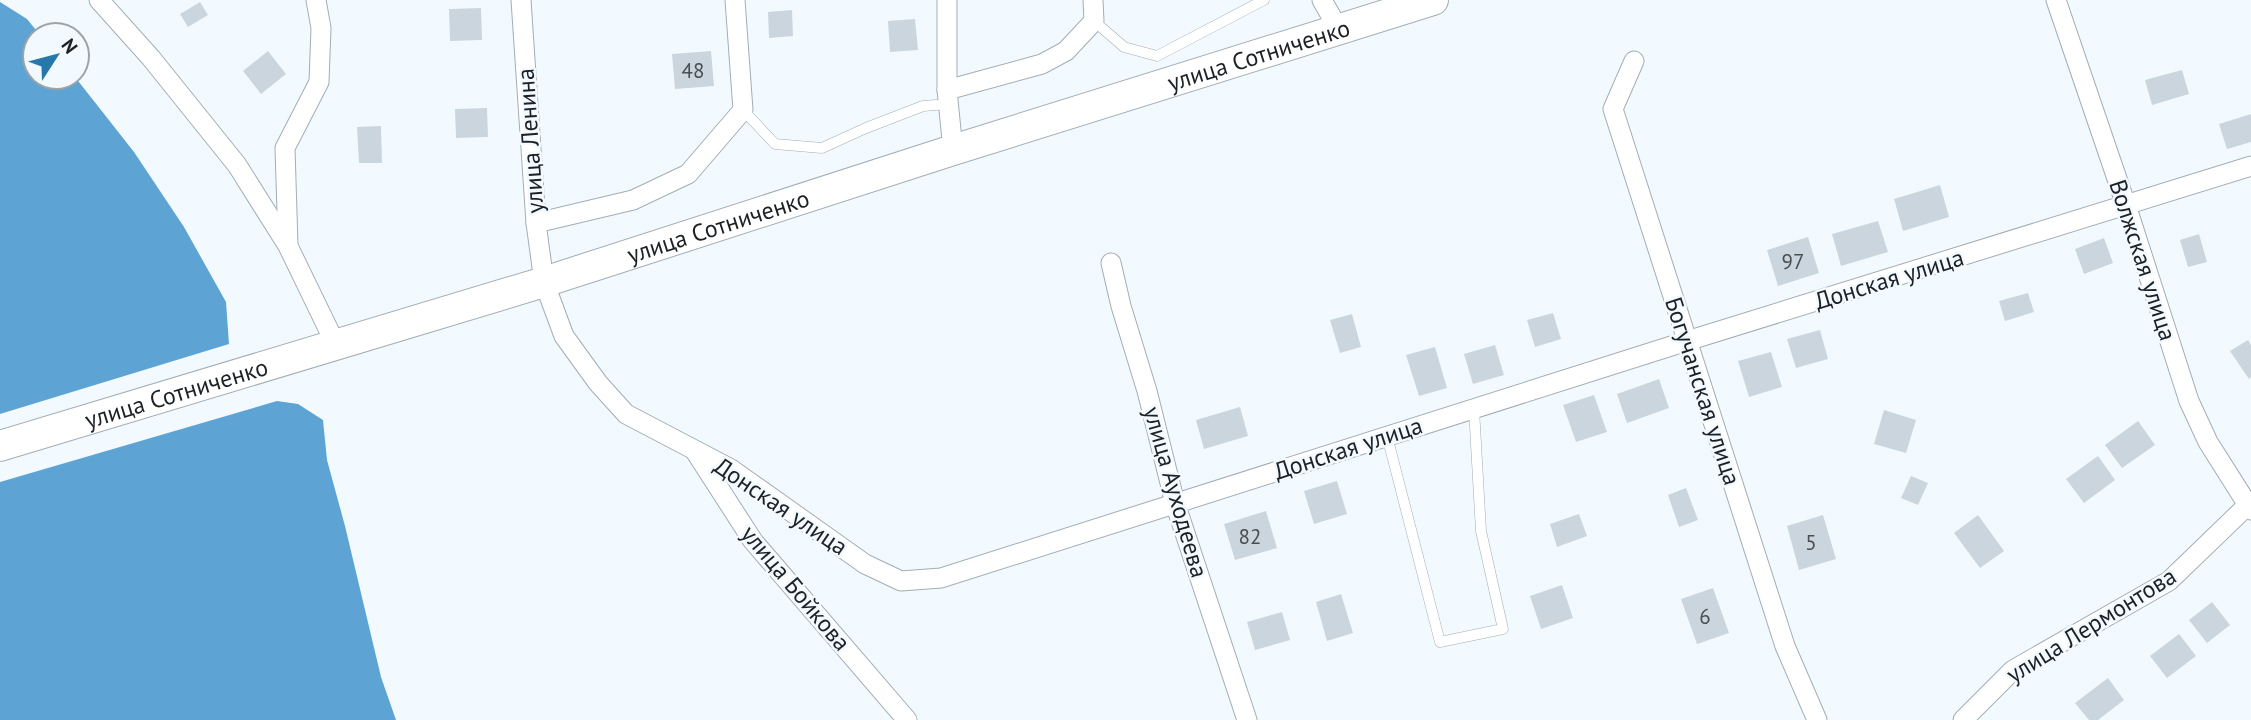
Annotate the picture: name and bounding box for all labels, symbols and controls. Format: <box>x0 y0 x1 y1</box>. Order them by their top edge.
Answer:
street label: улица Сотниченко <box>1163 11 1354 98</box>
north arrow <box>21 21 91 91</box>
text: N <box>56 34 83 58</box>
house number: 48 <box>682 57 704 84</box>
street label: улица Ленина <box>509 67 551 215</box>
street label: Волжская улица <box>2102 176 2184 344</box>
street label: улица Сотниченко <box>623 182 813 270</box>
street label: Донская улица <box>1811 242 1967 316</box>
house number: 97 <box>1782 248 1804 275</box>
street label: Богучанская улица <box>1658 293 1748 489</box>
street label: улица Сотниченко <box>81 351 271 435</box>
street label: улица Ауходеева <box>1137 403 1215 581</box>
street label: Донская улица <box>1270 409 1426 487</box>
street label: Донская улица <box>708 450 854 562</box>
street label: улица Бойкова <box>734 519 858 657</box>
house number: 82 <box>1239 523 1261 550</box>
house number: 5 <box>1805 529 1817 556</box>
street label: улица Лермонтова <box>2000 560 2182 690</box>
house number: 6 <box>1699 603 1711 630</box>

